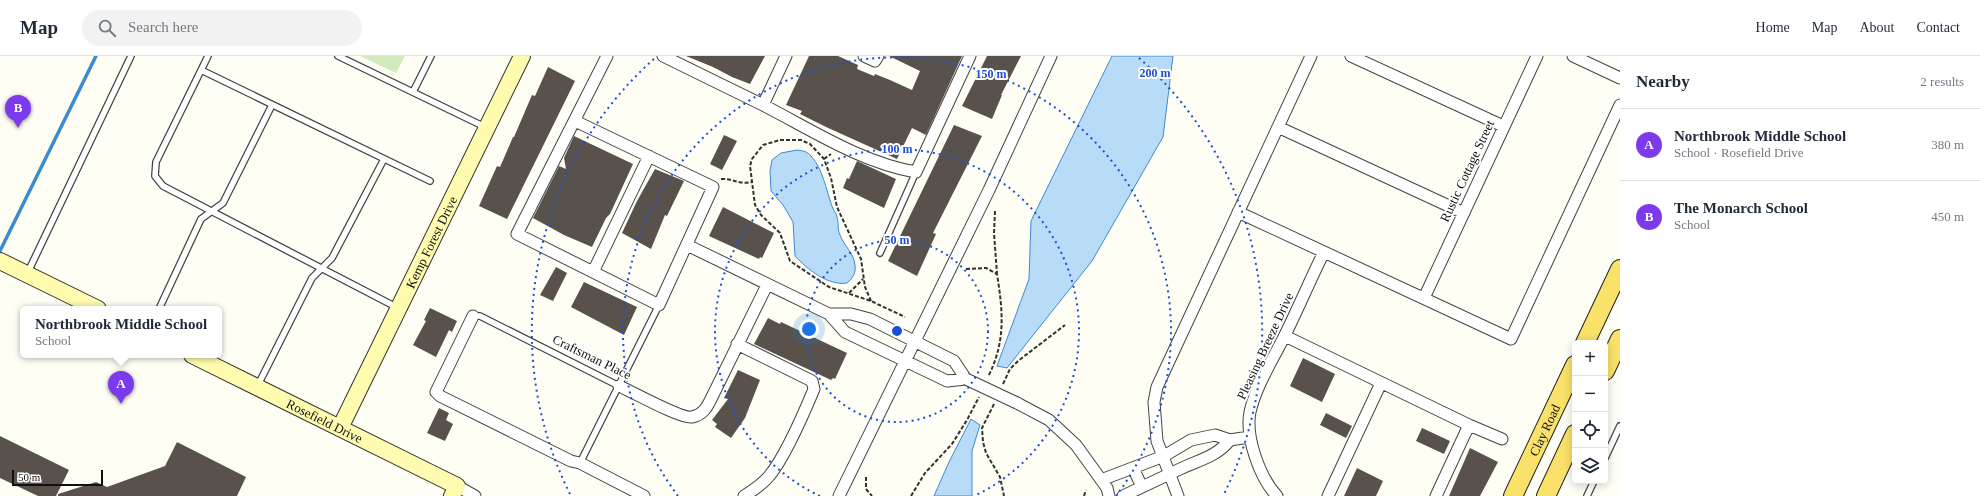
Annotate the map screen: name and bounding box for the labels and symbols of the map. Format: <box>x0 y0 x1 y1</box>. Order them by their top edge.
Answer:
text: 200 m <box>1140 66 1171 80</box>
text: 150 m <box>976 67 1007 81</box>
pin: B <box>5 95 31 128</box>
street label: Rustic Cottage Street <box>1437 117 1497 224</box>
text: 100 m <box>882 142 913 156</box>
street label: Kemp Forest Drive <box>402 193 460 290</box>
text: 50 m <box>885 233 910 247</box>
street label: Pleasing Breeze Drive <box>1234 290 1296 402</box>
your location <box>799 319 819 339</box>
centre of rings <box>890 324 904 338</box>
street label: Craftsman Place <box>550 332 634 383</box>
pin: A <box>108 371 134 404</box>
street label: Rosefield Drive <box>284 396 365 446</box>
street label: Clay Road <box>1526 401 1563 458</box>
scale bar <box>12 468 103 487</box>

